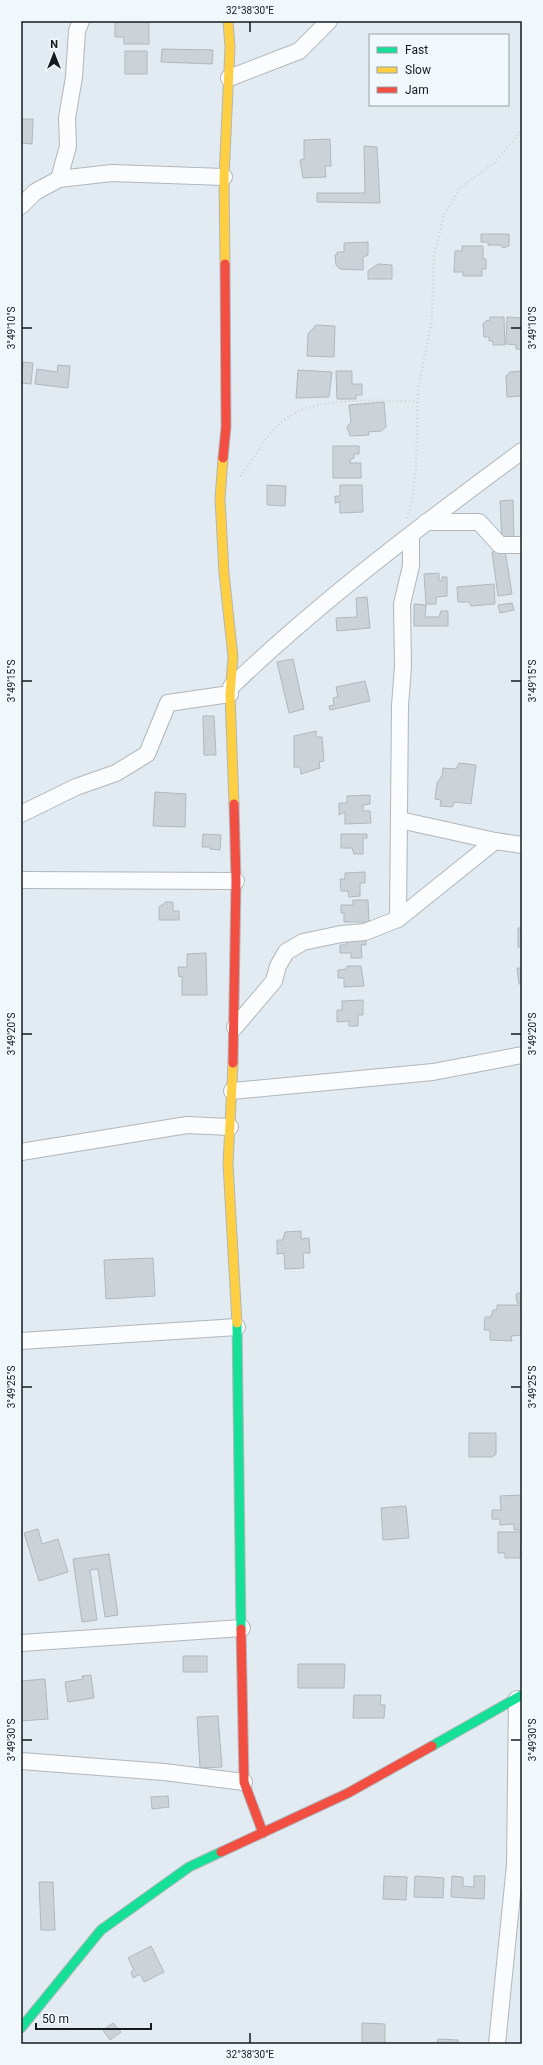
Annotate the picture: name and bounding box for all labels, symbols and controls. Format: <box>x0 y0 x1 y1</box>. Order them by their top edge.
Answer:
text: 32°38'30"E <box>226 5 274 16</box>
north arrow <box>34 34 74 74</box>
legend <box>369 34 509 106</box>
text: N <box>50 38 58 51</box>
text: Fast <box>405 43 428 57</box>
text: Slow <box>405 63 431 77</box>
text: Jam <box>405 83 429 97</box>
text: 3°49'10"S <box>6 307 17 349</box>
text: 3°49'10"S <box>527 307 538 349</box>
text: 3°49'15"S <box>6 660 17 702</box>
text: 3°49'15"S <box>527 660 538 702</box>
text: 3°49'20"S <box>6 1013 17 1055</box>
text: 3°49'20"S <box>527 1013 538 1055</box>
text: 3°49'25"S <box>6 1366 17 1408</box>
text: 3°49'25"S <box>527 1366 538 1408</box>
text: 3°49'30"S <box>6 1719 17 1761</box>
text: 3°49'30"S <box>527 1719 538 1761</box>
scale bar <box>36 2005 151 2031</box>
text: 50 m <box>42 2012 69 2026</box>
text: 32°38'30"E <box>226 2049 274 2060</box>

